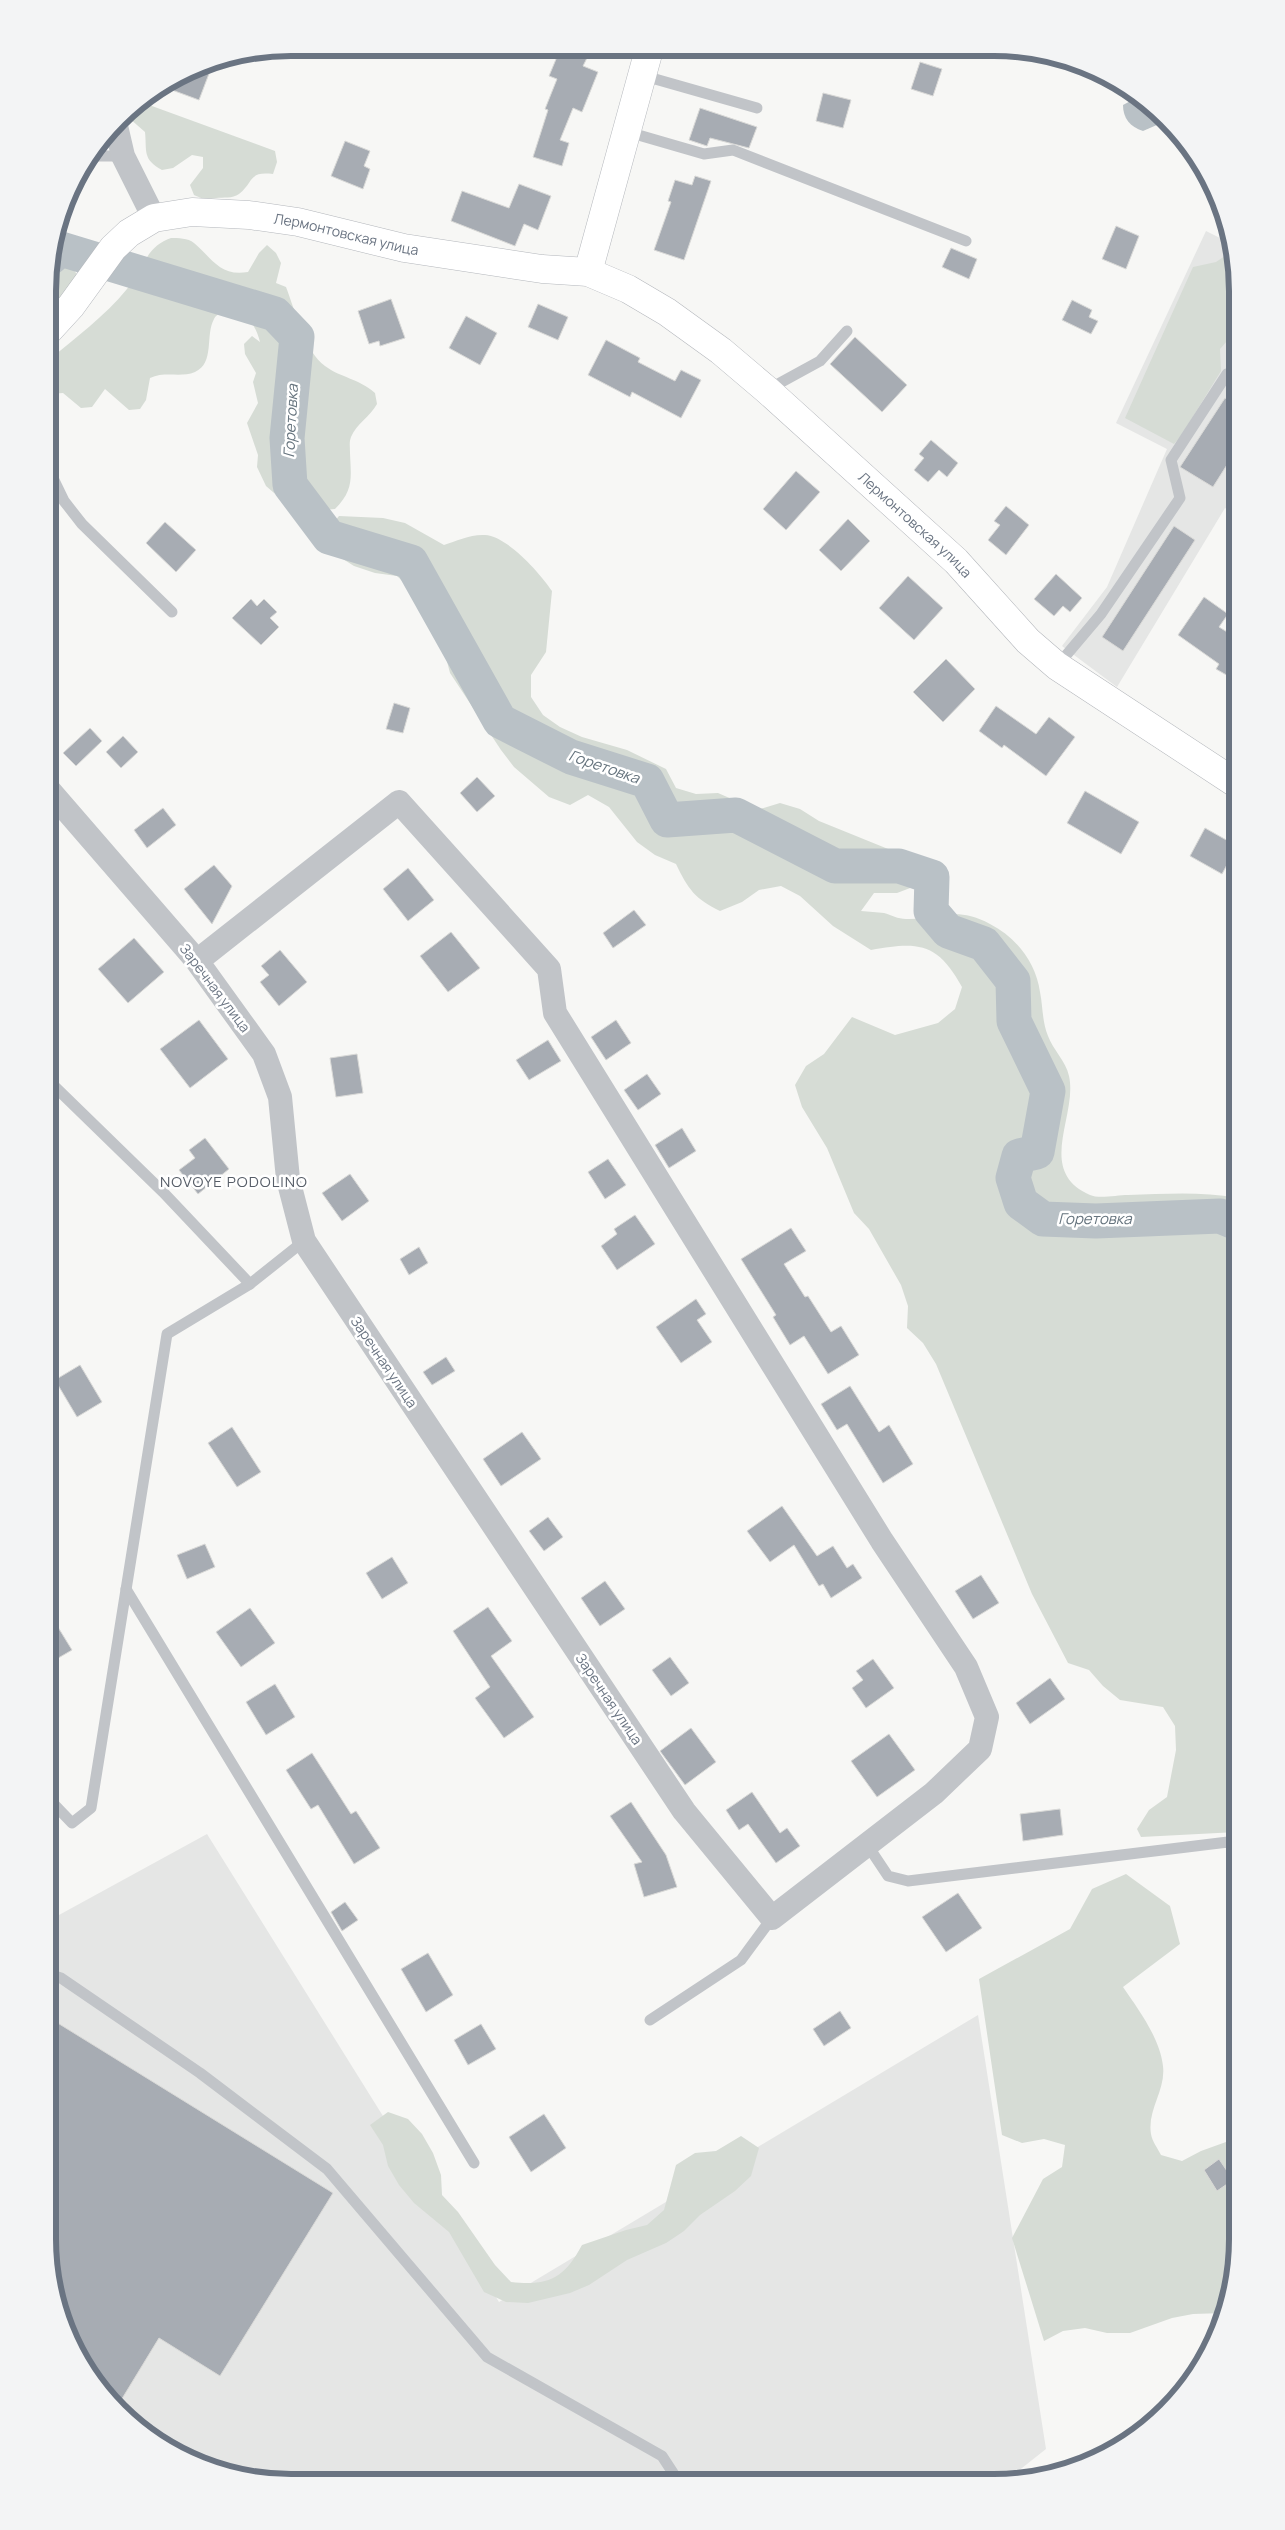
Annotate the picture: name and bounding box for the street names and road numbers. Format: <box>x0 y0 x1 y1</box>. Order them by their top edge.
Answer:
street label: Лермонтовская улица <box>273 209 420 259</box>
street label: Лермонтовская улица <box>855 467 976 581</box>
street label: Заречная улица <box>176 940 255 1036</box>
street label: Заречная улица <box>347 1312 422 1411</box>
street label: Заречная улица <box>572 1649 647 1748</box>

